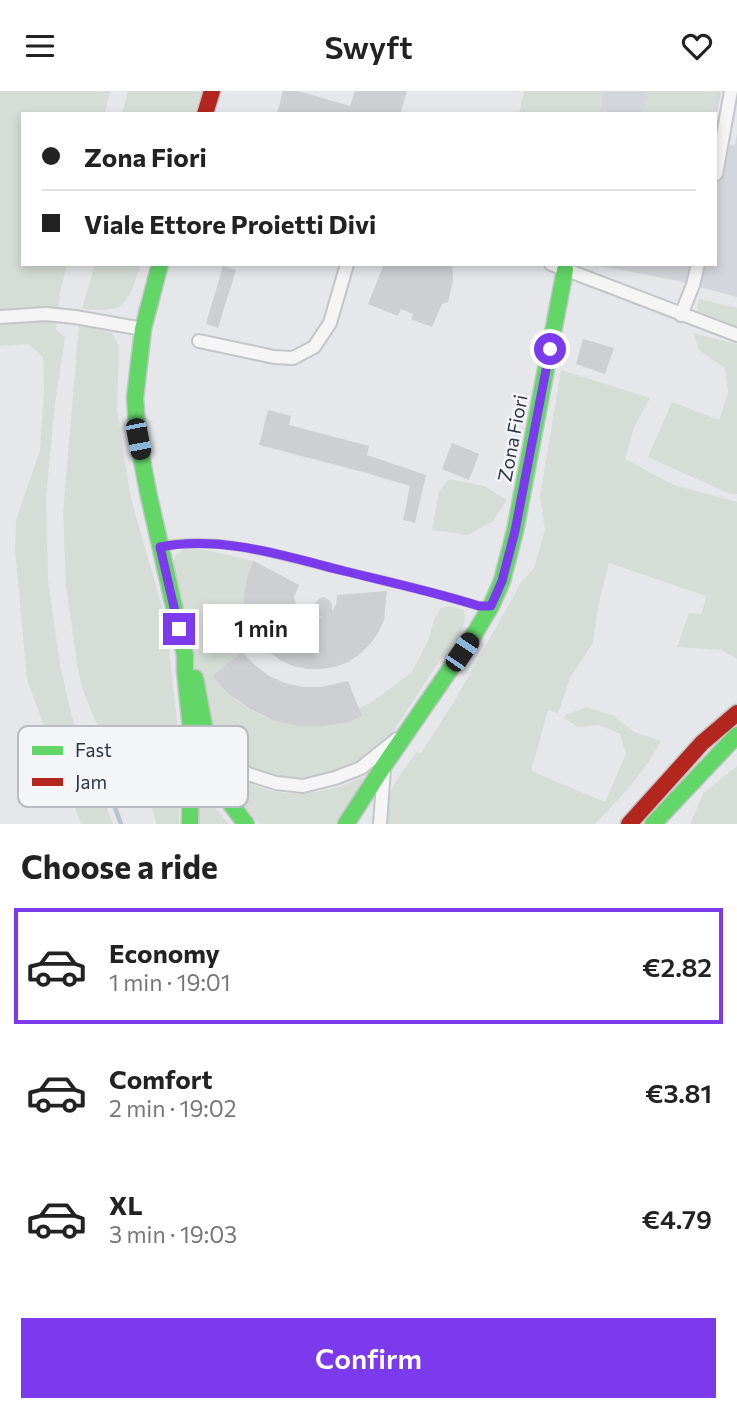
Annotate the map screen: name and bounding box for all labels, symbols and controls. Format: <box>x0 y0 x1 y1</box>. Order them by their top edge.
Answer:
text: Swyft <box>324 26 413 66</box>
icon: menu <box>21 27 59 65</box>
icon: heart <box>678 27 716 65</box>
text: Zona Fiori <box>84 141 207 172</box>
text: Viale Ettore Proietti Divi <box>84 208 376 239</box>
route start <box>534 333 566 365</box>
street label: Zona Fiori <box>492 393 532 483</box>
car <box>124 416 153 462</box>
callout: 1 min <box>204 605 319 653</box>
route end <box>163 613 195 645</box>
text: 1 min <box>234 614 288 642</box>
car <box>442 629 483 675</box>
legend <box>18 726 248 807</box>
text: Fast <box>75 738 112 761</box>
text: Jam <box>75 770 107 793</box>
text: Choose a ride <box>21 846 218 886</box>
icon: car <box>25 935 88 998</box>
text: Economy <box>109 937 220 968</box>
text: €2.82 <box>642 951 712 982</box>
text: 1 min · 19:01 <box>109 968 231 996</box>
icon: car <box>25 1061 88 1124</box>
text: Comfort <box>109 1063 212 1094</box>
text: €3.81 <box>645 1077 712 1108</box>
text: 2 min · 19:02 <box>109 1094 236 1122</box>
icon: car <box>25 1187 88 1250</box>
text: XL <box>109 1189 143 1220</box>
text: €4.79 <box>642 1203 712 1234</box>
text: 3 min · 19:03 <box>109 1220 237 1248</box>
button: Confirm <box>21 1318 716 1398</box>

